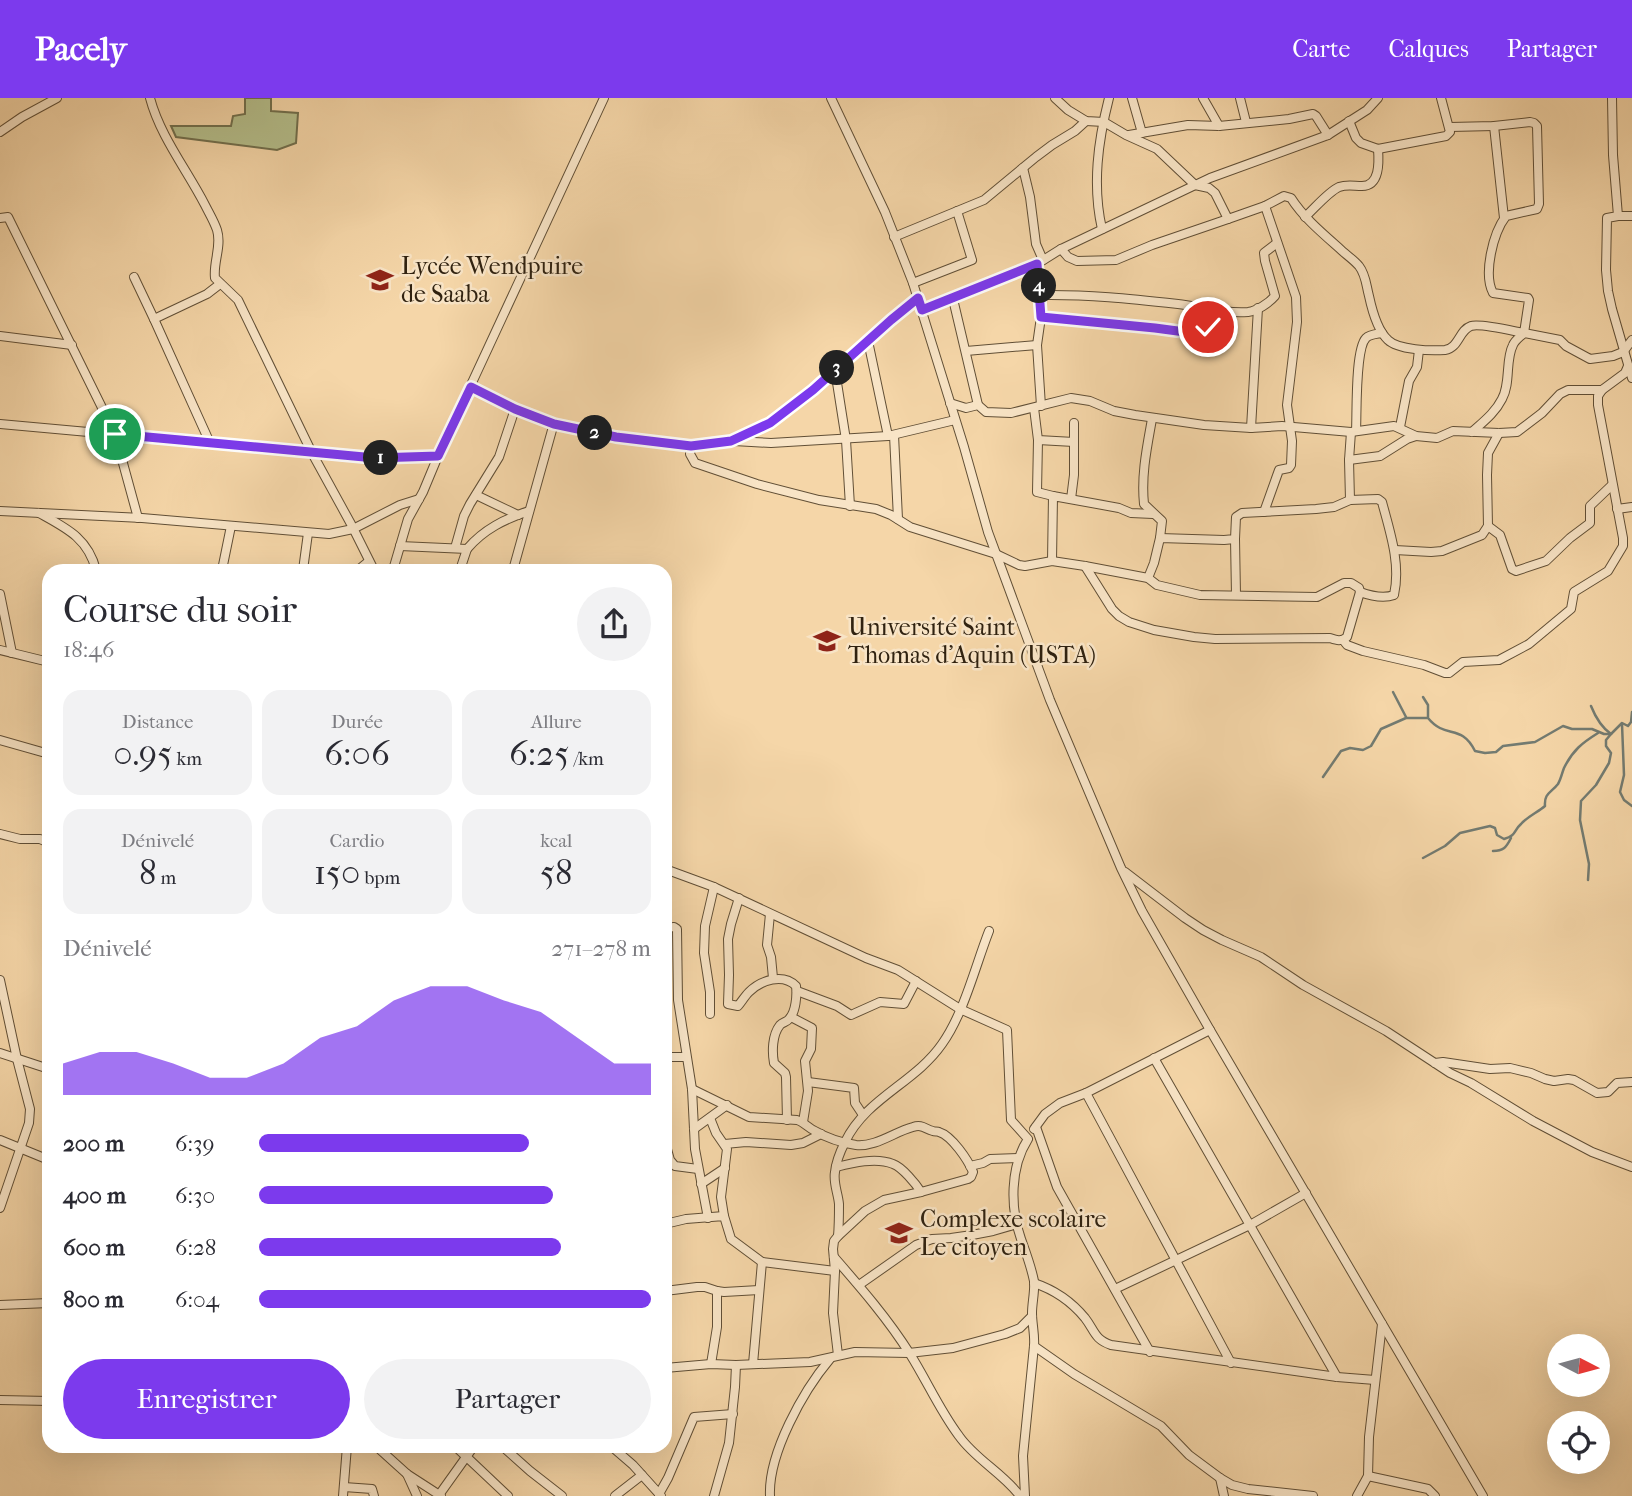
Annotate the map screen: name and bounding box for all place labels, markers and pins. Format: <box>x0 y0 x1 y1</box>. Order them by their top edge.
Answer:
place label: Lycée Wendpuire de Saaba <box>401 252 583 308</box>
school or university icon: Lycée Wendpuire de Saaba <box>365 265 395 295</box>
pin: 4 <box>1021 268 1056 304</box>
pin <box>1178 297 1238 357</box>
pin: 3 <box>820 350 854 386</box>
pin <box>85 404 145 464</box>
pin: 2 <box>578 416 612 450</box>
pin: 1 <box>364 440 398 476</box>
place label: Université Saint Thomas d’Aquin (USTA) <box>848 613 1096 669</box>
school or university icon: Université Saint Thomas d’Aquin (USTA) <box>812 626 842 656</box>
place label: Complexe scolaire Le citoyen <box>920 1205 1106 1261</box>
school or university icon: Complexe scolaire Le citoyen <box>884 1218 914 1248</box>

